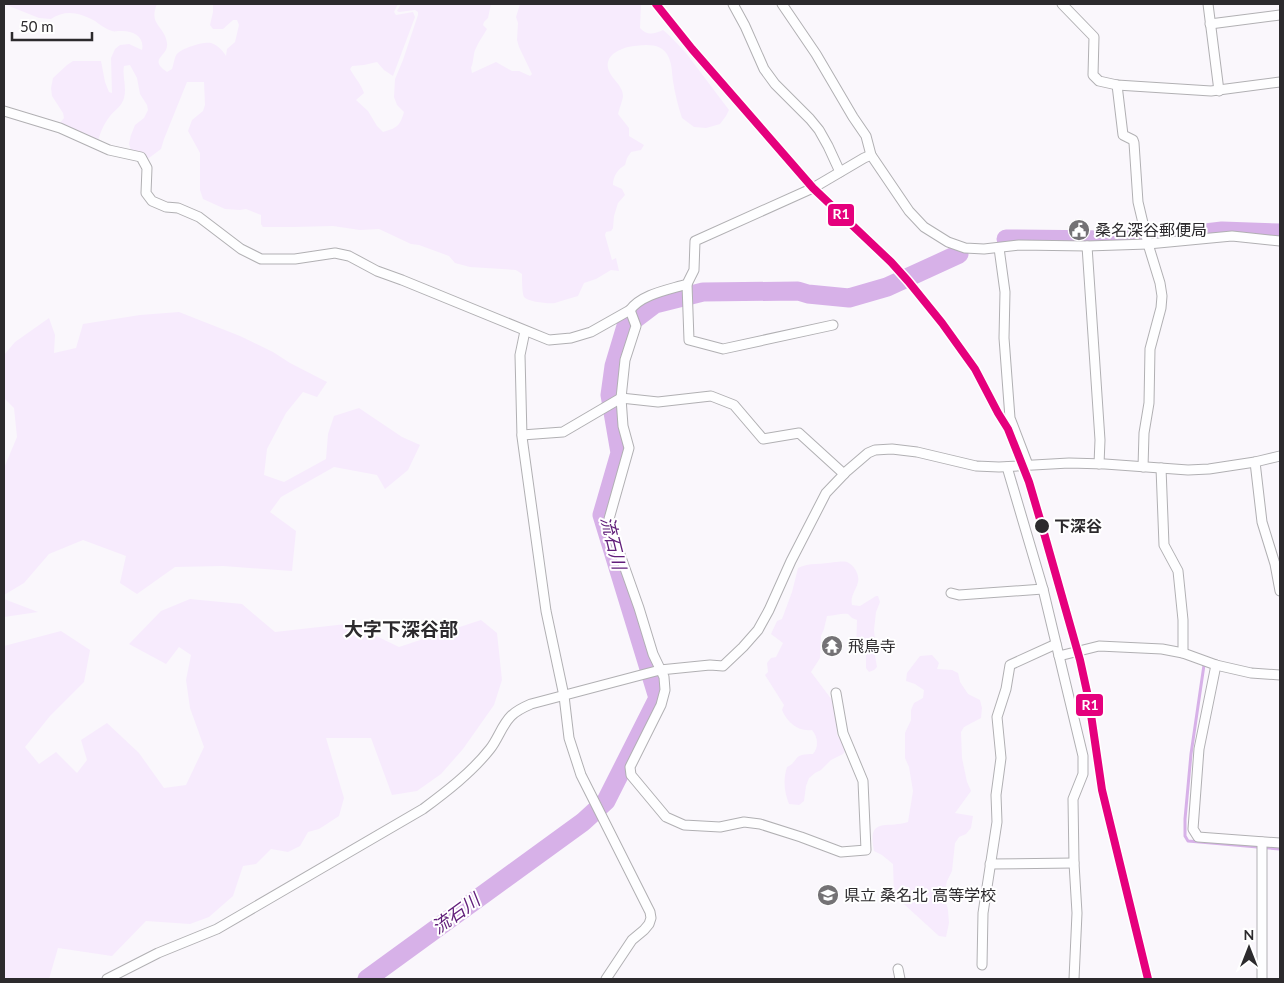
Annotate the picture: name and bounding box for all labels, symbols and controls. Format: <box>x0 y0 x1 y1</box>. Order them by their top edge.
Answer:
scale bar <box>12 10 92 42</box>
text: 50 m <box>20 17 54 35</box>
line badge: R1 <box>827 203 855 227</box>
text: R1 <box>832 205 850 222</box>
public building icon: 桑名深谷郵便局 <box>1067 218 1091 242</box>
place label: 桑名深谷郵便局 <box>1095 220 1207 239</box>
water label: 流石川 <box>597 514 632 574</box>
place label: 下深谷 <box>1054 516 1102 535</box>
marker: 下深谷 <box>1033 517 1051 535</box>
district label: 大字下深谷部 <box>344 617 458 640</box>
temple icon: 飛鳥寺 <box>820 634 844 658</box>
place label: 飛鳥寺 <box>848 636 896 655</box>
line badge: R1 <box>1075 693 1104 717</box>
text: R1 <box>1081 696 1099 713</box>
school or university icon: 県立 桑名北 高等学校 <box>816 883 840 907</box>
place label: 県立 桑名北 高等学校 <box>844 885 996 904</box>
water label: 流石川 <box>427 887 485 938</box>
north arrow <box>1224 923 1274 973</box>
text: N <box>1244 926 1254 943</box>

